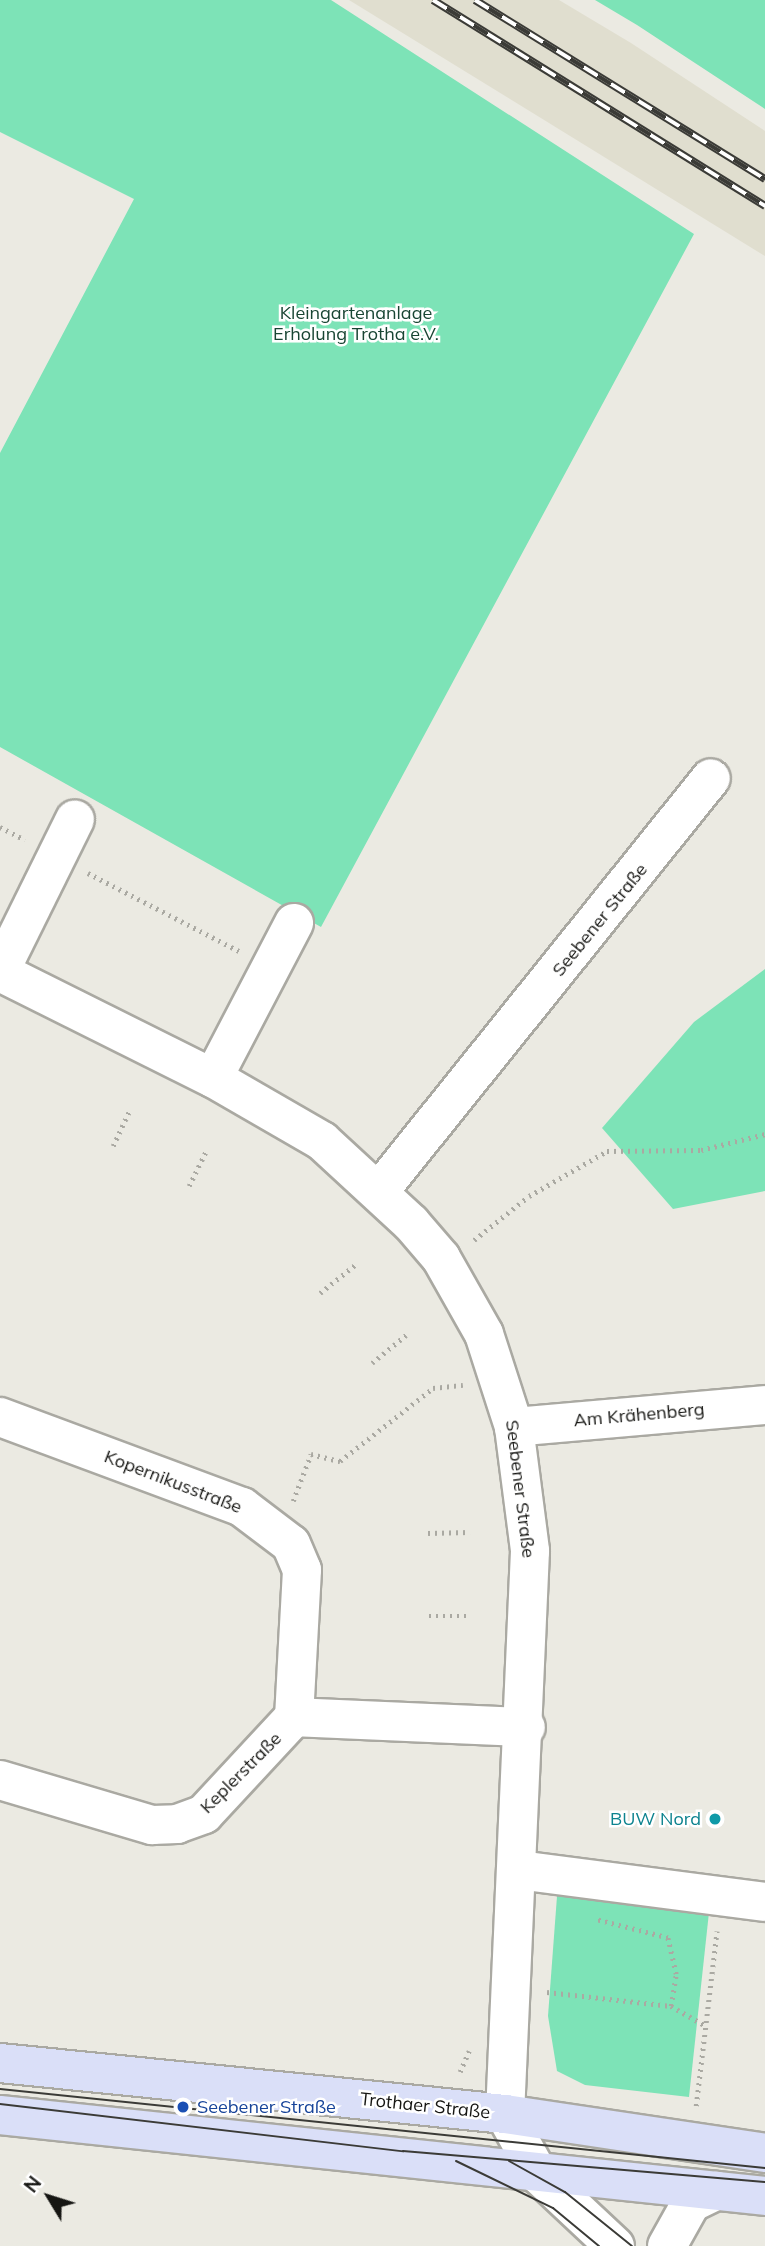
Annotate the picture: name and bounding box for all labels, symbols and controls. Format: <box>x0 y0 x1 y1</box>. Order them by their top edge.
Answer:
park label: Kleingartenanlage Erholung Trotha e.V. <box>273 303 439 346</box>
street label: Seebener Straße <box>548 859 652 981</box>
street label: Am Krähenberg <box>573 1399 705 1431</box>
street label: Seebener Straße <box>501 1419 539 1559</box>
street label: Kopernikusstraße <box>101 1446 245 1518</box>
street label: Keplerstraße <box>196 1728 286 1818</box>
place label: BUW Nord <box>610 1808 701 1830</box>
marker: BUW Nord <box>707 1811 723 1827</box>
street label: Trothaer Straße <box>359 2088 491 2124</box>
place label: Seebener Straße <box>197 2096 336 2118</box>
marker: Seebener Straße <box>175 2099 191 2115</box>
north arrow <box>14 2162 84 2232</box>
text: N <box>19 2171 46 2197</box>

